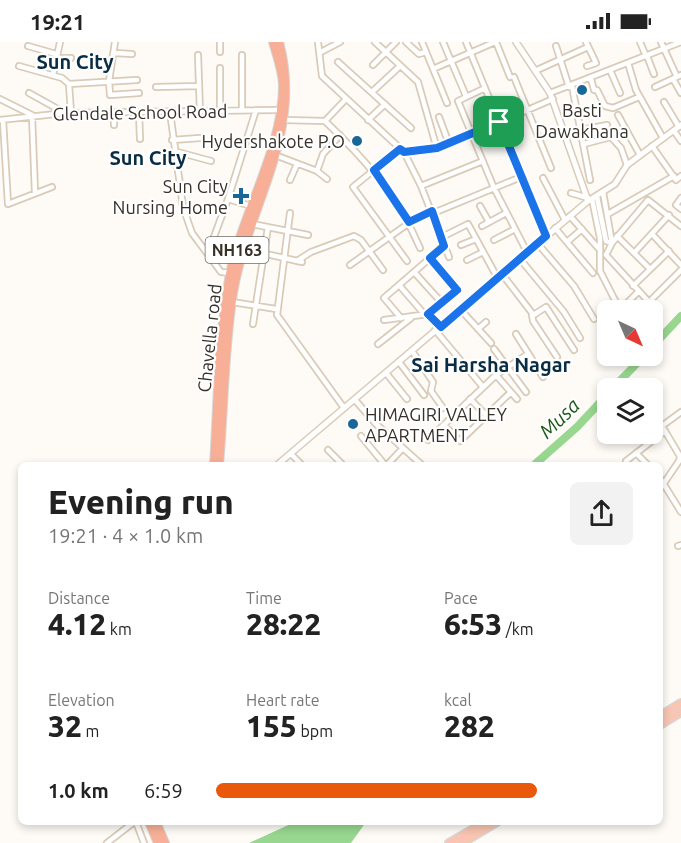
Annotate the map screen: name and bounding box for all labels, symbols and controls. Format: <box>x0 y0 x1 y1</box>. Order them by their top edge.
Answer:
text: 19:21 <box>30 9 85 34</box>
district label: Sun City <box>36 50 114 73</box>
marker: Basti Dawakhana <box>575 83 589 97</box>
pin <box>473 96 524 147</box>
street label: Glendale School Road <box>52 100 228 124</box>
place label: Basti Dawakhana <box>535 100 629 141</box>
icon: arrive <box>482 105 515 138</box>
place label: Hydershakote P.O <box>202 131 345 151</box>
marker: Hydershakote P.O <box>350 134 364 148</box>
district label: Sun City <box>109 146 187 169</box>
place label: Sun City Nursing Home <box>113 176 228 217</box>
marker: Sun City Nursing Home <box>232 187 250 205</box>
road number: NH163 <box>206 237 268 263</box>
street label: Chavella road <box>193 283 225 393</box>
north arrow <box>597 300 663 366</box>
map controls <box>597 300 663 444</box>
district label: Sai Harsha Nagar <box>411 353 572 376</box>
button: layers <box>597 378 663 444</box>
water label: Musa <box>534 393 584 443</box>
place label: HIMAGIRI VALLEY APARTMENT <box>365 404 507 445</box>
marker: HIMAGIRI VALLEY APARTMENT <box>346 417 360 431</box>
button: share <box>570 482 633 545</box>
text: Evening run <box>48 483 234 520</box>
text: 19:21 · 4 × 1.0 km <box>48 524 203 547</box>
text: Distance <box>48 589 110 607</box>
text: Time <box>246 589 282 607</box>
text: Pace <box>444 589 478 607</box>
text: 4.12 <box>48 607 106 641</box>
text: 28:22 <box>246 607 321 641</box>
text: 6:53 <box>444 607 502 641</box>
text: km <box>106 620 132 638</box>
text: /km <box>502 620 534 638</box>
text: Elevation <box>48 691 115 709</box>
text: Heart rate <box>246 691 320 709</box>
text: kcal <box>444 691 472 709</box>
text: 32 <box>48 709 82 743</box>
text: 155 <box>246 709 297 743</box>
text: 282 <box>444 709 495 743</box>
text: m <box>82 722 99 740</box>
text: bpm <box>297 722 333 740</box>
text: 1.0 km <box>48 779 109 802</box>
text: 6:59 <box>144 779 183 802</box>

